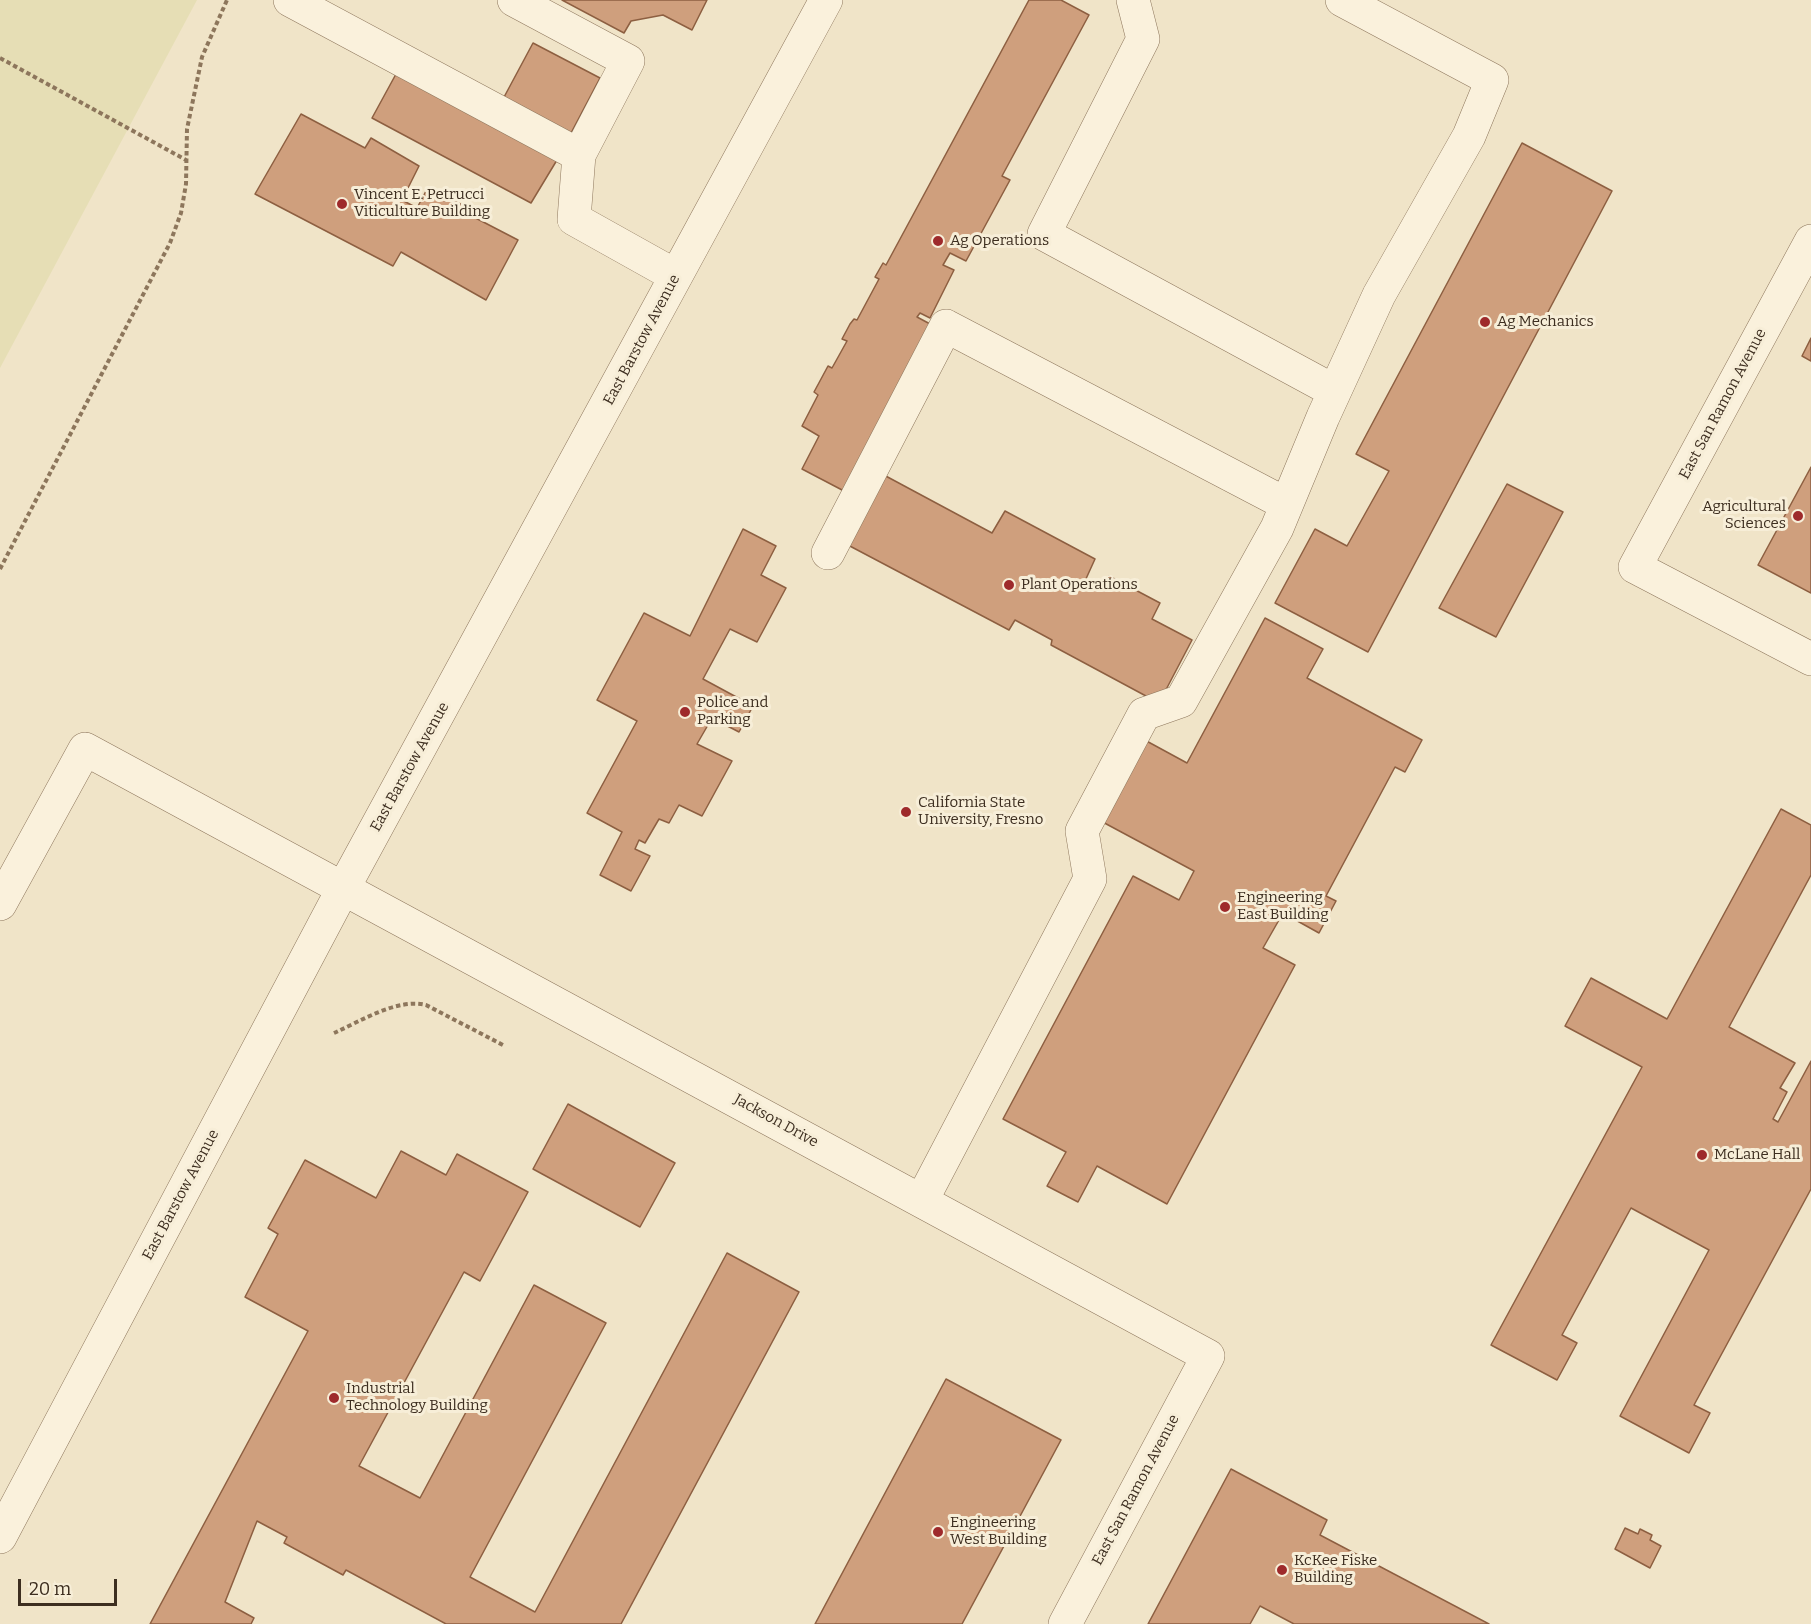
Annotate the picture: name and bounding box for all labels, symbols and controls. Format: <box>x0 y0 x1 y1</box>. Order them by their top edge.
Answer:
place label: Vincent E. Petrucci Viticulture Building <box>354 186 490 221</box>
marker: Vincent E. Petrucci Viticulture Building <box>335 197 349 211</box>
place label: Ag Operations <box>950 232 1049 250</box>
marker: Ag Operations <box>931 234 945 248</box>
street label: East Barstow Avenue <box>600 272 684 408</box>
place label: Ag Mechanics <box>1497 313 1594 331</box>
marker: Ag Mechanics <box>1478 315 1492 329</box>
street label: East San Ramon Avenue <box>1676 326 1770 482</box>
place label: Agricultural Sciences <box>1702 498 1786 533</box>
marker: Agricultural Sciences <box>1791 509 1805 523</box>
place label: Plant Operations <box>1021 576 1138 594</box>
marker: Plant Operations <box>1002 578 1016 592</box>
place label: Police and Parking <box>697 694 768 729</box>
street label: East Barstow Avenue <box>367 699 453 835</box>
marker: Police and Parking <box>678 705 692 719</box>
place label: California State University, Fresno <box>918 794 1043 829</box>
marker: California State University, Fresno <box>899 805 913 819</box>
place label: Engineering East Building <box>1237 889 1329 924</box>
marker: Engineering East Building <box>1218 900 1232 914</box>
street label: Jackson Drive <box>731 1090 821 1152</box>
street label: East Barstow Avenue <box>139 1127 223 1263</box>
place label: McLane Hall <box>1714 1146 1800 1164</box>
marker: McLane Hall <box>1695 1148 1709 1162</box>
place label: Industrial Technology Building <box>346 1380 488 1415</box>
marker: Industrial Technology Building <box>327 1391 341 1405</box>
street label: East San Ramon Avenue <box>1089 1412 1183 1568</box>
place label: Engineering West Building <box>950 1514 1047 1549</box>
marker: Engineering West Building <box>931 1525 945 1539</box>
place label: KcKee Fiske Building <box>1294 1552 1377 1587</box>
marker: KcKee Fiske Building <box>1275 1563 1289 1577</box>
scale bar <box>21 1567 120 1605</box>
text: 20 m <box>29 1578 71 1600</box>

